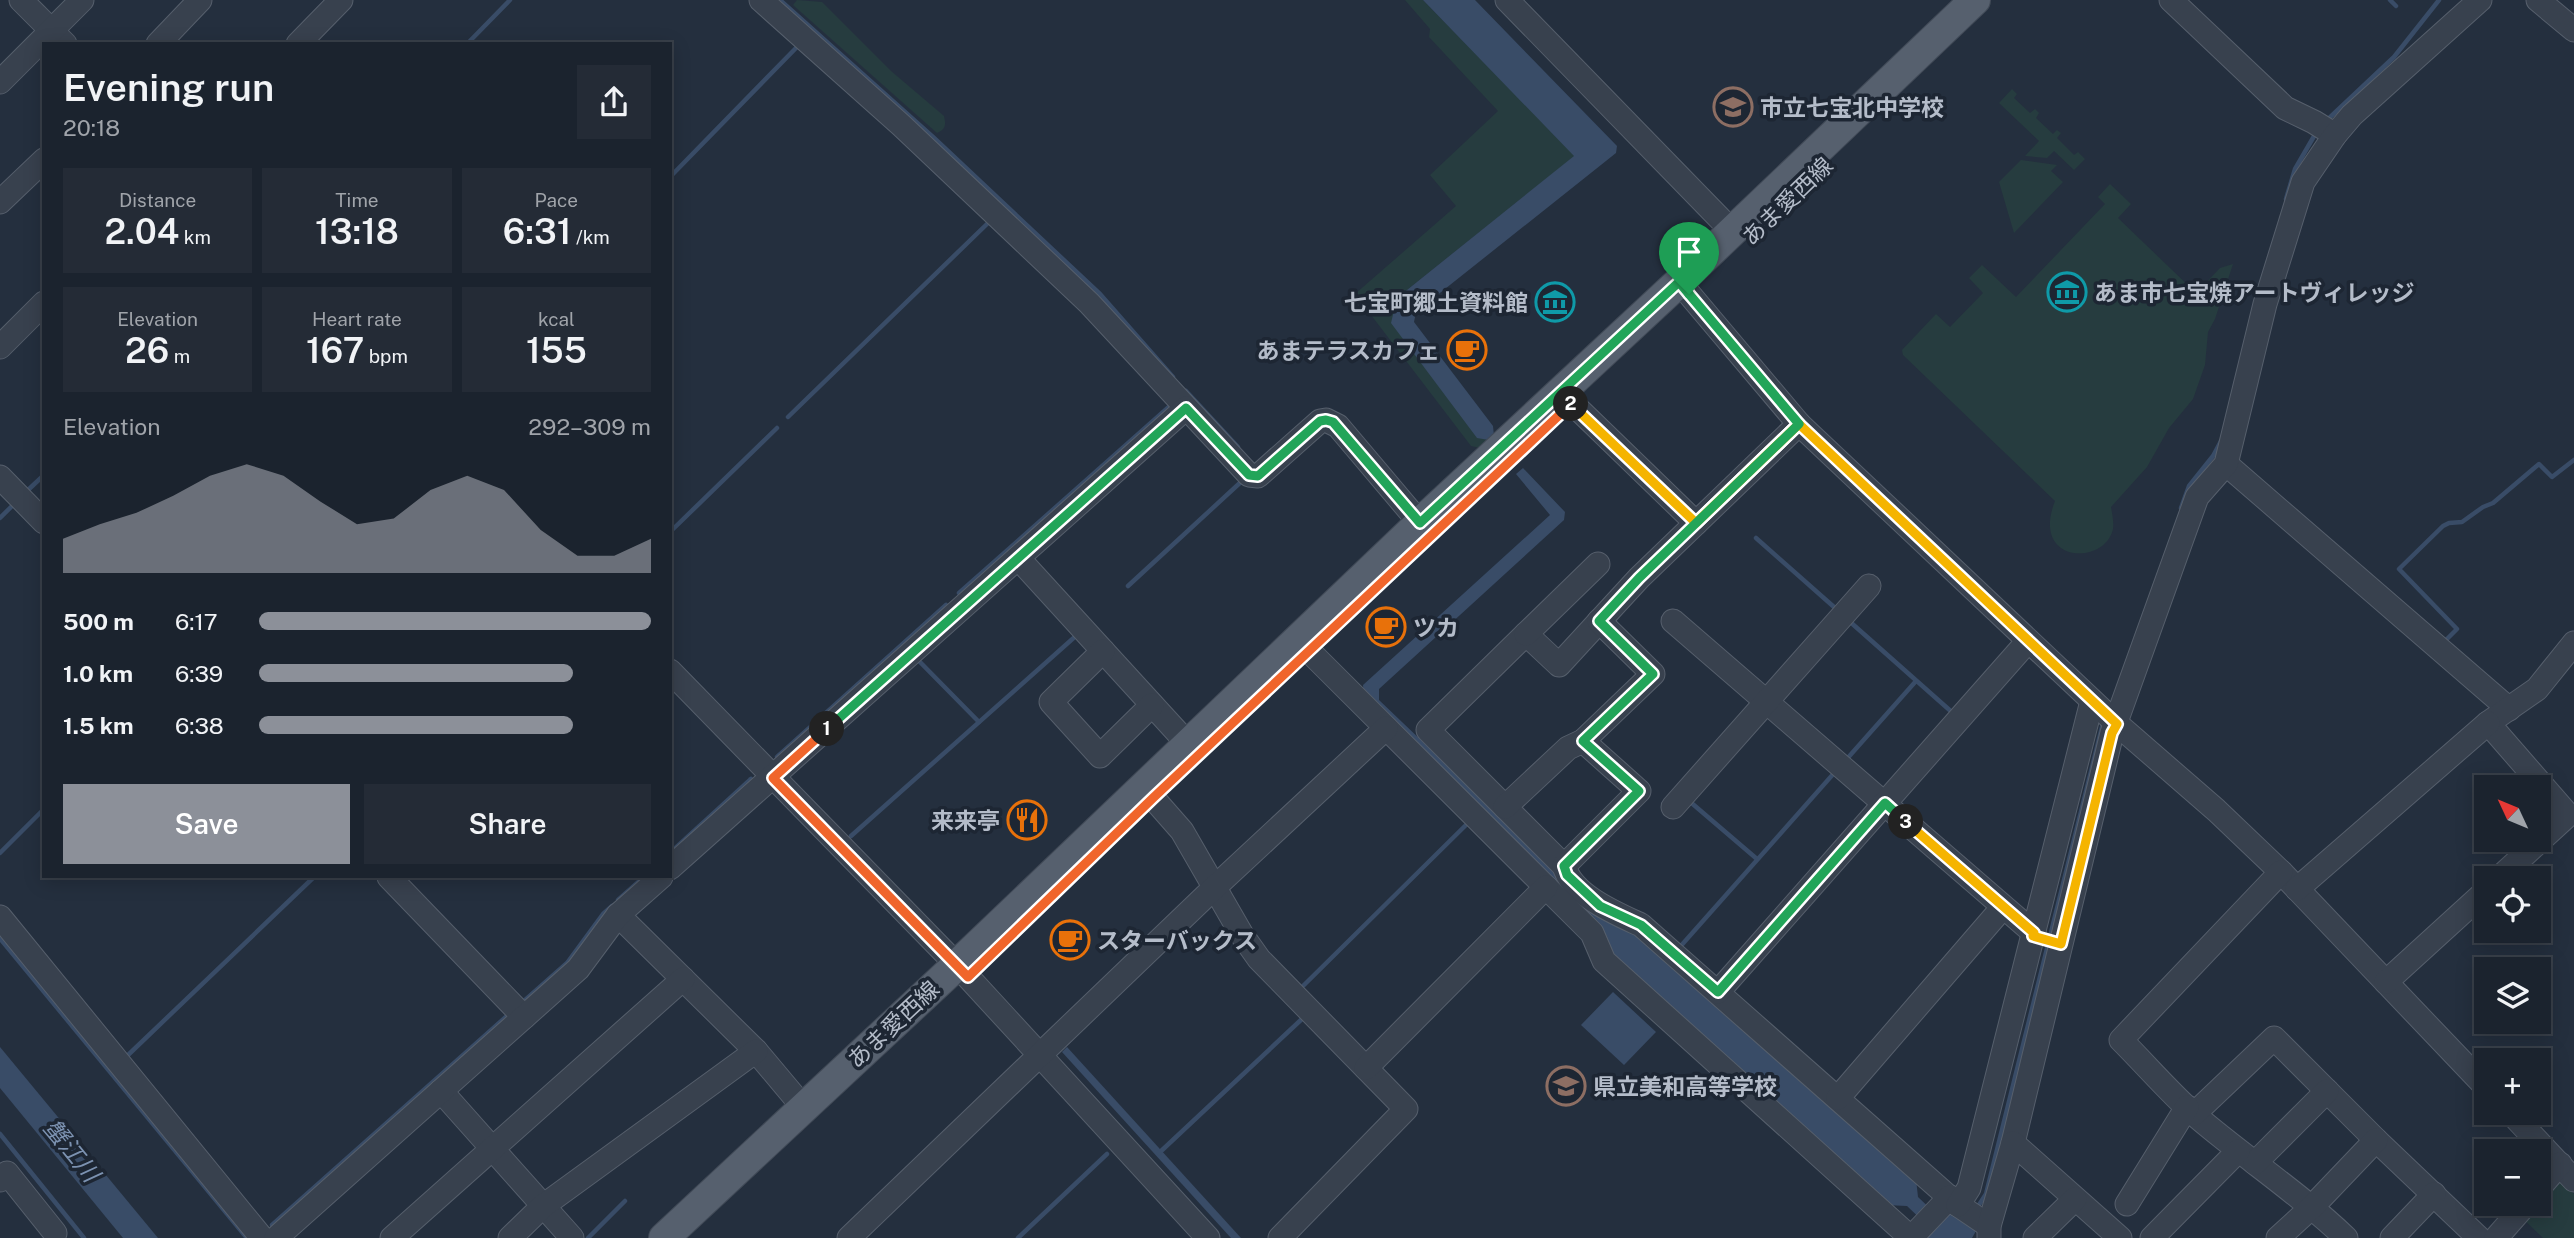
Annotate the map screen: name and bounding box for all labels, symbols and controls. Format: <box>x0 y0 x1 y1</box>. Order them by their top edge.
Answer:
text: Evening run <box>63 65 274 110</box>
button: share <box>577 65 651 139</box>
school or university icon: 市立七宝北中学校 <box>1712 86 1754 128</box>
place label: 市立七宝北中学校 <box>1760 94 1944 121</box>
text: 20:18 <box>63 114 120 141</box>
street label: あま愛西線 <box>1736 151 1838 251</box>
text: Distance <box>119 189 196 211</box>
text: Time <box>335 189 379 211</box>
text: Pace <box>535 189 578 211</box>
text: 2.04 <box>104 211 179 252</box>
text: 13:18 <box>315 211 399 252</box>
text: 6:31 <box>503 211 571 252</box>
pin <box>1659 222 1719 294</box>
text: km <box>179 226 211 248</box>
text: /km <box>571 226 610 248</box>
icon: arrive <box>1670 233 1708 271</box>
museum icon: あま市七宝焼アートヴィレッジ <box>2046 271 2088 313</box>
place label: あま市七宝焼アートヴィレッジ <box>2094 279 2415 306</box>
museum icon: 七宝町郷土資料館 <box>1534 281 1576 323</box>
place label: 七宝町郷土資料館 <box>1344 289 1528 316</box>
text: Elevation <box>117 308 198 330</box>
text: Heart rate <box>312 308 402 330</box>
text: kcal <box>538 308 575 330</box>
cafe icon: あまテラスカフェ <box>1446 329 1488 371</box>
text: 26 <box>125 330 169 371</box>
text: 167 <box>306 330 364 371</box>
text: 155 <box>526 330 587 371</box>
place label: あまテラスカフェ <box>1256 337 1440 364</box>
text: m <box>169 345 190 367</box>
text: bpm <box>364 345 408 367</box>
pin: 2 <box>1554 386 1588 422</box>
text: 2 <box>1564 392 1577 414</box>
text: Elevation <box>63 413 161 440</box>
text: 292–309 m <box>528 413 651 440</box>
cafe icon: ツカ <box>1365 606 1407 648</box>
text: 500 m <box>63 608 134 635</box>
text: 6:17 <box>175 608 218 635</box>
place label: ツカ <box>1413 614 1459 641</box>
text: 1.0 km <box>63 660 133 687</box>
text: 6:39 <box>175 660 223 687</box>
text: 1.5 km <box>63 712 134 739</box>
text: 6:38 <box>175 712 224 739</box>
pin: 1 <box>810 712 844 746</box>
text: 1 <box>822 717 831 739</box>
north arrow <box>2474 775 2552 852</box>
map controls <box>2474 775 2551 1216</box>
button: Save <box>63 784 350 864</box>
button: Share <box>364 784 651 864</box>
restaurant icon: 来来亭 <box>1006 799 1048 841</box>
pin: 3 <box>1888 804 1924 840</box>
place label: 来来亭 <box>931 807 1000 834</box>
text: 3 <box>1899 810 1912 832</box>
button: locate <box>2474 866 2551 943</box>
cafe icon: スターバックス <box>1049 919 1091 961</box>
place label: スターバックス <box>1097 927 1257 954</box>
button: layers <box>2474 957 2551 1034</box>
street label: あま愛西線 <box>842 975 944 1073</box>
button: + <box>2474 1048 2551 1125</box>
school or university icon: 県立美和高等学校 <box>1545 1065 1587 1107</box>
place label: 県立美和高等学校 <box>1593 1073 1777 1100</box>
water label: 蟹江川 <box>38 1113 107 1189</box>
button: − <box>2474 1139 2551 1216</box>

